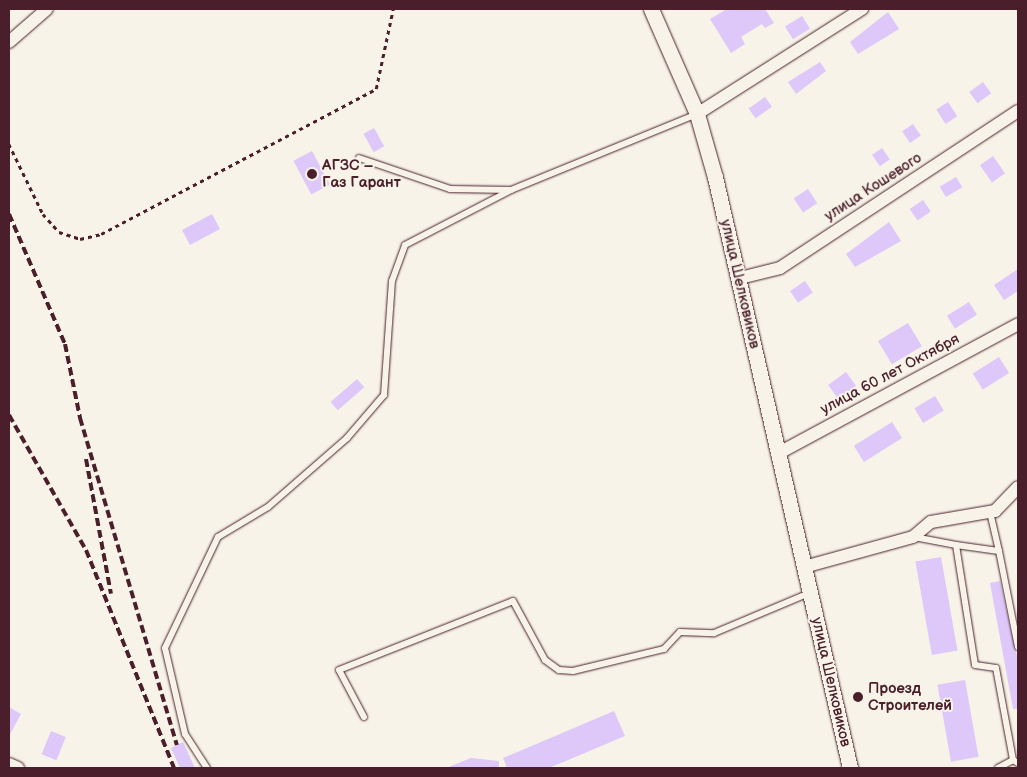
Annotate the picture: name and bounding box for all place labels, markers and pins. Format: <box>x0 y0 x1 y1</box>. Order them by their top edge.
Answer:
place label: АГЗС – Газ Гарант <box>322 156 401 191</box>
marker: АГЗС – Газ Гарант <box>306 168 318 180</box>
place label: Проезд Строителей <box>868 679 952 714</box>
marker: Проезд Строителей <box>852 691 864 703</box>

